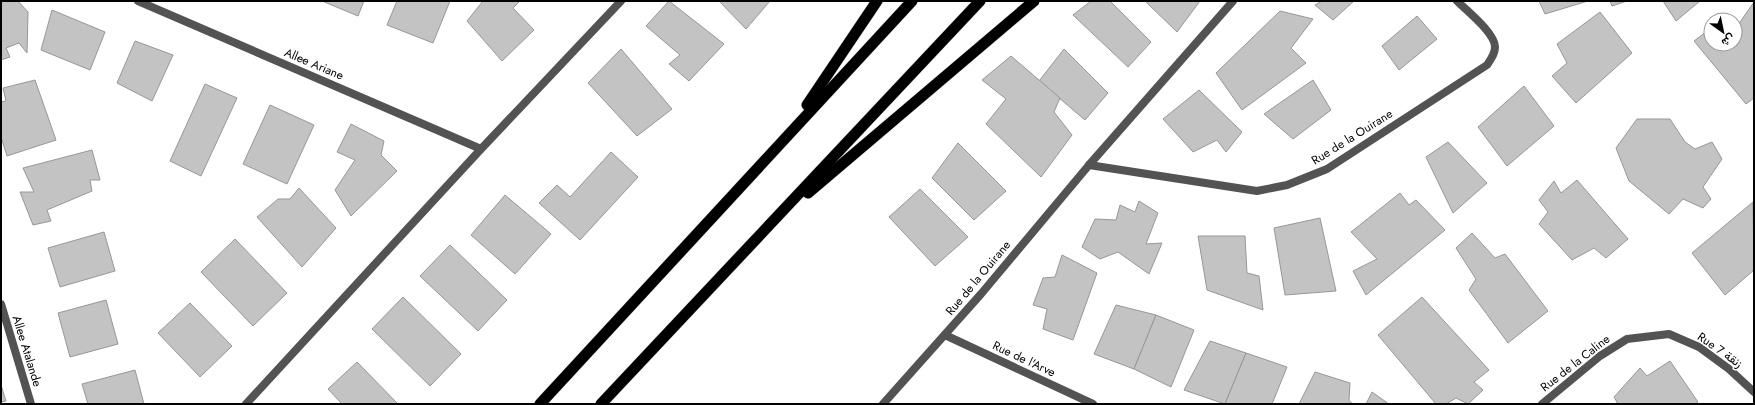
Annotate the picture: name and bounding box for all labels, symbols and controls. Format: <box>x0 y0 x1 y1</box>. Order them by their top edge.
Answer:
north arrow <box>1703 12 1743 52</box>
text: ش <box>1719 30 1738 51</box>
street label: Allee Ariane <box>282 43 346 85</box>
street label: Rue de la Ouirane <box>1308 105 1396 169</box>
street label: Rue de la Ouirane <box>941 237 1015 319</box>
street label: Allee Atalande <box>8 313 46 389</box>
street label: Rue 7 زنقة <box>1694 328 1746 372</box>
street label: Rue de la Caline <box>1536 330 1614 396</box>
street label: Rue de l'Arve <box>990 337 1058 381</box>

